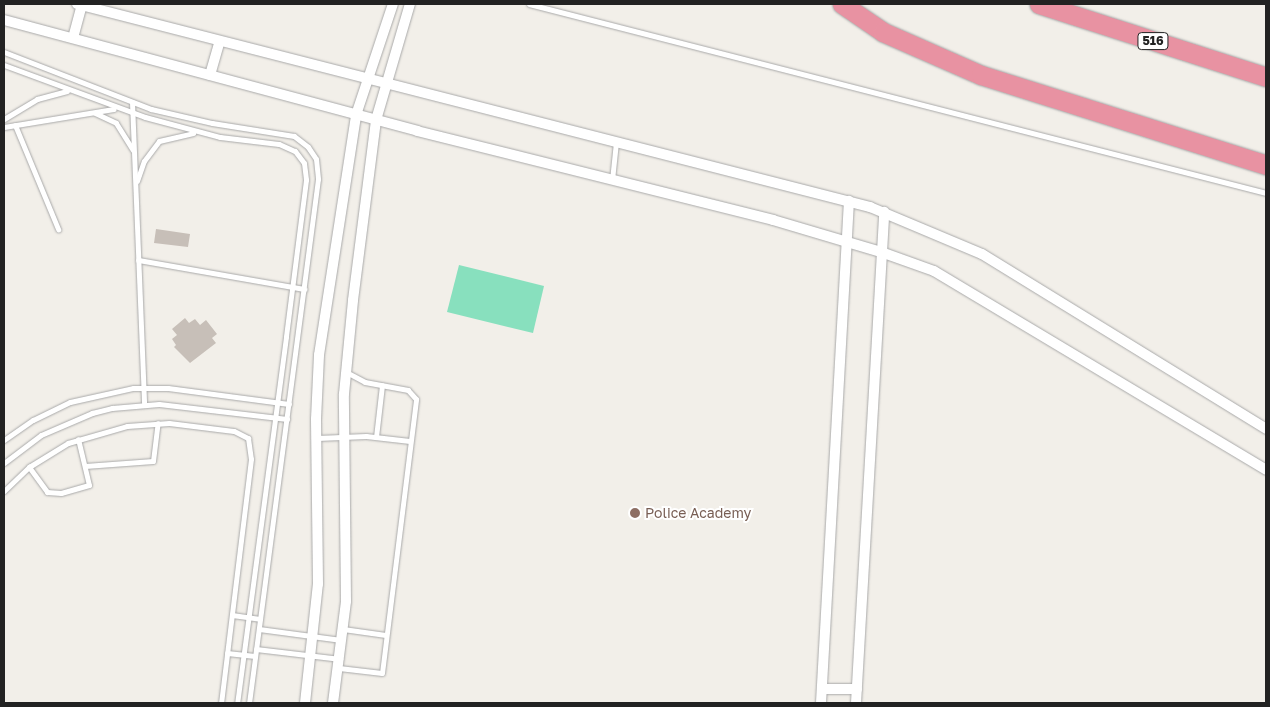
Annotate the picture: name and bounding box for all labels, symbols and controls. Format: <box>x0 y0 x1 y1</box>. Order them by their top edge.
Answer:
road number: 516 <box>1137 31 1169 50</box>
place label: Police Academy <box>645 505 751 521</box>
marker: Police Academy <box>629 507 641 519</box>

